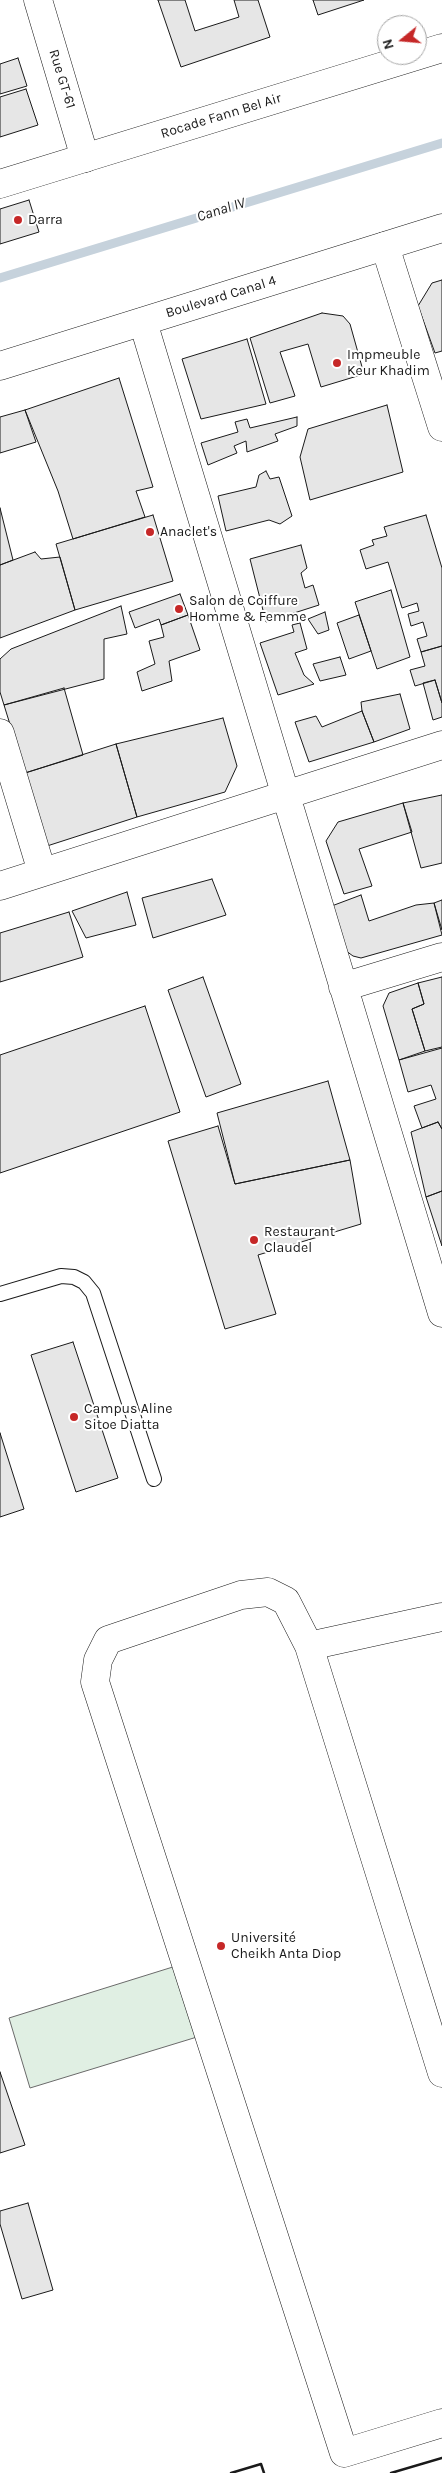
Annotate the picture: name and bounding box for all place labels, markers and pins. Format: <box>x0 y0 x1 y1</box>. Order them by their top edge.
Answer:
place label: Darra <box>28 212 63 228</box>
marker: Darra <box>12 214 24 226</box>
place label: Impmeuble Keur Khadim <box>347 347 430 380</box>
marker: Impmeuble Keur Khadim <box>331 357 343 369</box>
place label: Anaclet's <box>160 524 217 540</box>
marker: Anaclet's <box>144 526 156 538</box>
place label: Salon de Coiffure Homme & Femme <box>189 593 306 626</box>
marker: Salon de Coiffure Homme & Femme <box>173 603 185 615</box>
place label: Restaurant Claudel <box>264 1224 335 1256</box>
marker: Restaurant Claudel <box>248 1234 260 1246</box>
place label: Campus Aline Sitoe Diatta <box>84 1401 173 1434</box>
marker: Campus Aline Sitoe Diatta <box>68 1411 80 1423</box>
place label: Université Cheikh Anta Diop <box>231 1930 341 1962</box>
marker: Université Cheikh Anta Diop <box>215 1940 227 1952</box>

